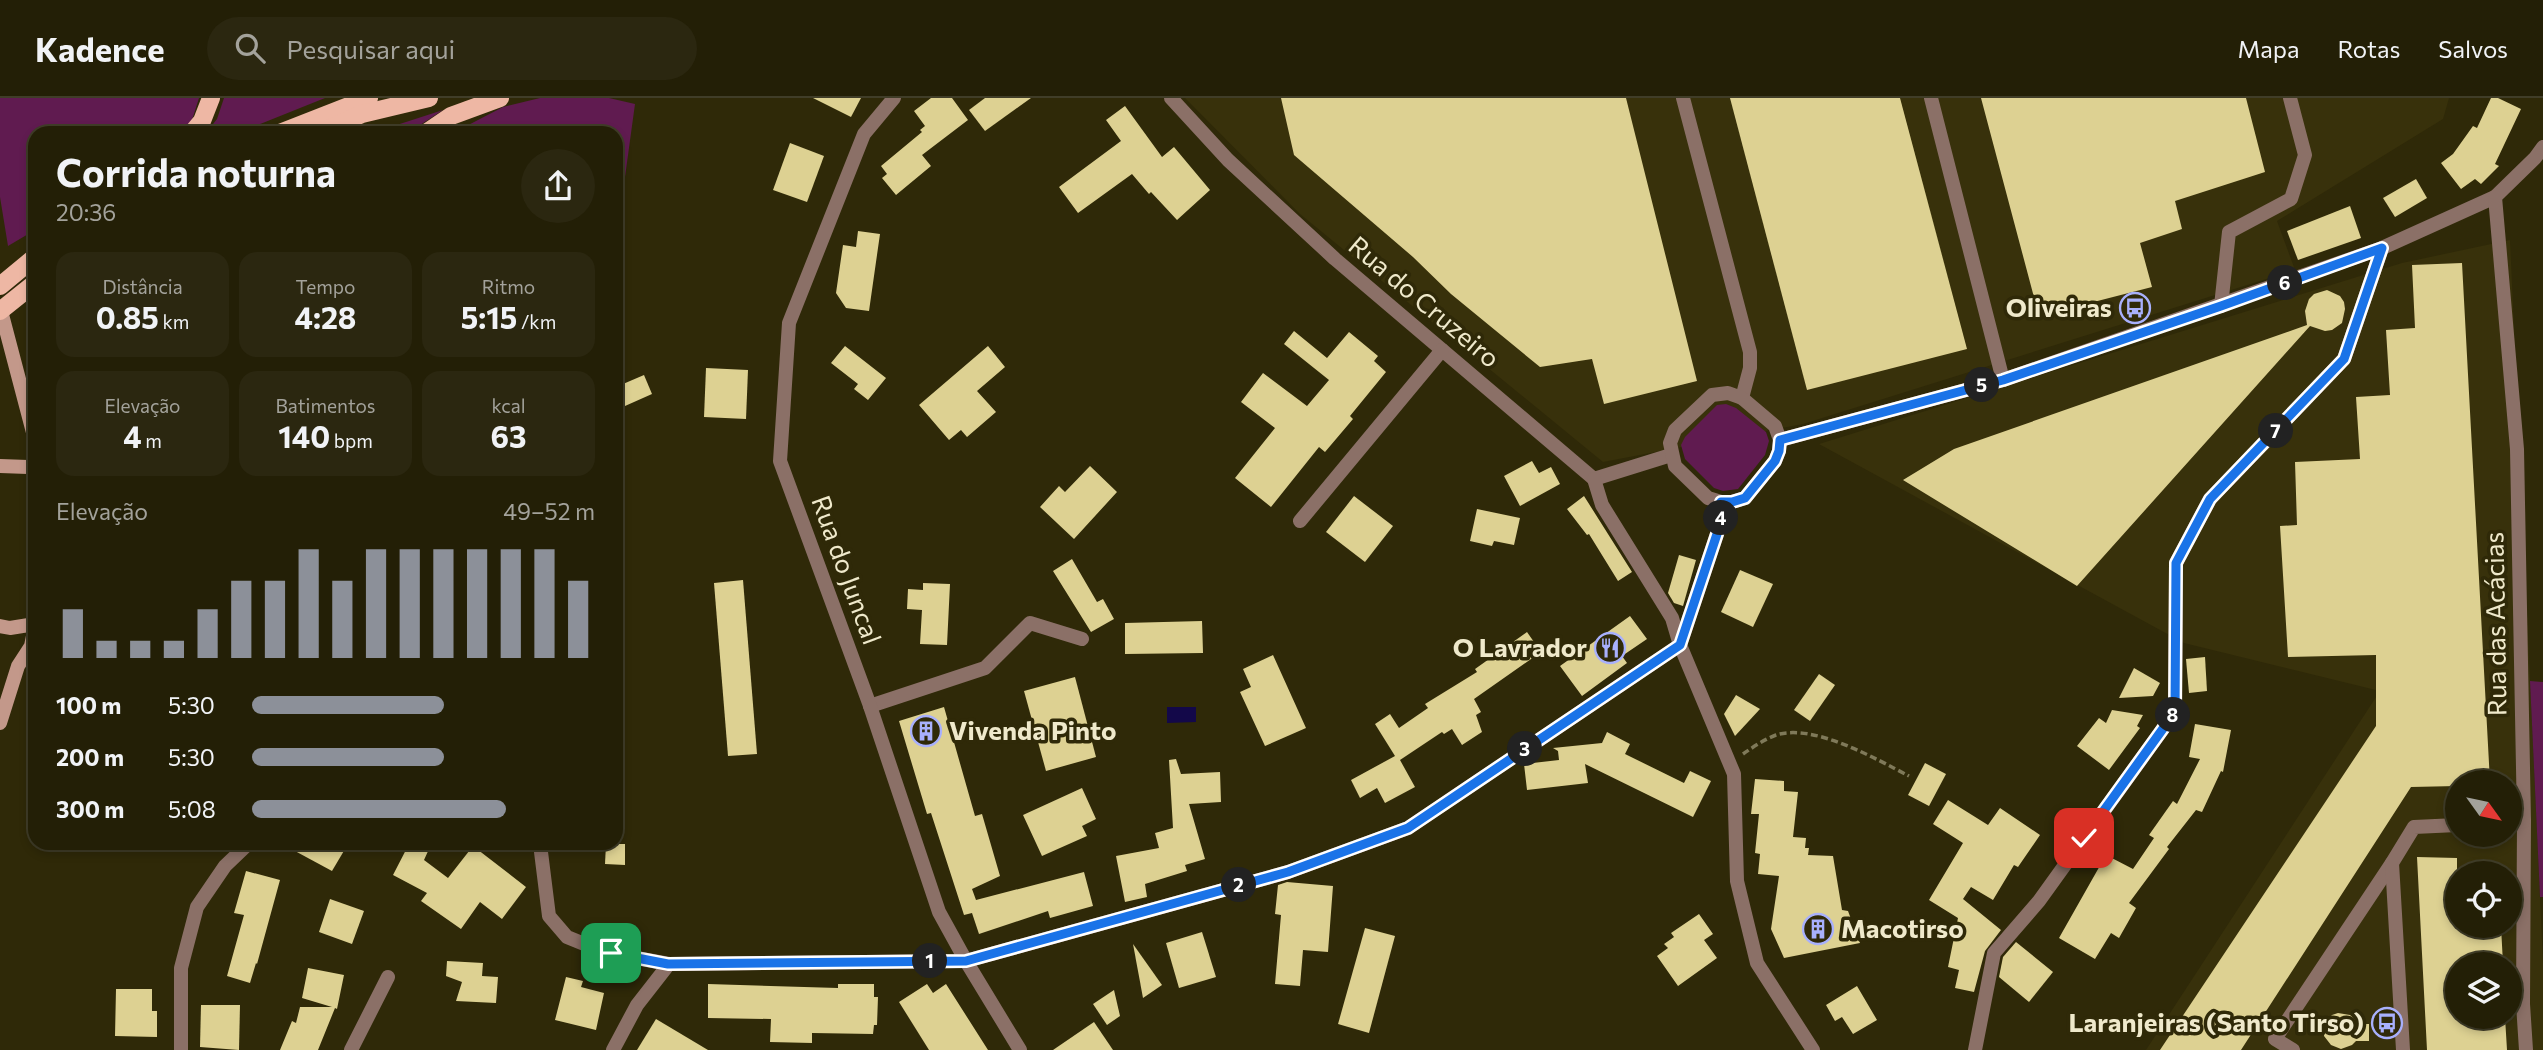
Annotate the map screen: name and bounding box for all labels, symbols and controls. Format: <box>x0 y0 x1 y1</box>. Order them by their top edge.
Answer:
search box <box>207 17 697 80</box>
text: Kadence <box>35 28 165 69</box>
icon: search <box>231 29 269 67</box>
text: Pesquisar aqui <box>287 33 455 64</box>
text: Mapa <box>2238 34 2300 63</box>
text: Rotas <box>2338 34 2400 63</box>
text: Salvos <box>2438 34 2508 63</box>
text: Corrida noturna <box>56 148 336 195</box>
button: share <box>521 149 595 223</box>
text: 20:36 <box>56 198 116 226</box>
street label: Rua do Cruzeiro <box>1343 229 1507 373</box>
pin: 6 <box>2268 266 2302 300</box>
text: 6 <box>2279 271 2290 294</box>
text: Distância <box>102 275 183 298</box>
text: Tempo <box>296 275 355 298</box>
text: Ritmo <box>482 275 535 298</box>
place label: Oliveiras <box>2006 291 2112 322</box>
bus stop icon: Oliveiras <box>2118 291 2152 325</box>
text: 0.85 <box>96 298 159 335</box>
text: 4:28 <box>295 298 356 335</box>
text: 5:15 <box>461 298 517 335</box>
text: km <box>159 310 189 333</box>
text: /km <box>517 310 556 333</box>
pin: 5 <box>1965 368 2000 402</box>
text: 5 <box>1976 373 1987 396</box>
text: Elevação <box>105 394 180 417</box>
text: Batimentos <box>276 394 375 417</box>
text: kcal <box>491 394 526 417</box>
pin: 7 <box>2258 414 2294 448</box>
text: 4 <box>123 417 142 454</box>
text: 140 <box>278 417 330 454</box>
text: 63 <box>491 417 526 454</box>
text: 7 <box>2270 419 2281 442</box>
text: m <box>142 429 162 452</box>
text: bpm <box>330 429 373 452</box>
street label: Rua do Juncal <box>806 491 889 648</box>
text: Elevação <box>56 497 148 525</box>
text: 49–52 m <box>503 497 595 525</box>
pin: 4 <box>1704 500 1738 536</box>
text: 4 <box>1715 506 1726 529</box>
street label: Rua das Acácias <box>2477 532 2512 717</box>
place label: O Lavrador <box>1453 631 1587 662</box>
restaurant icon: O Lavrador <box>1593 631 1627 665</box>
text: 100 m <box>56 691 121 719</box>
text: 5:30 <box>168 691 215 719</box>
pin: 8 <box>2156 698 2190 732</box>
text: 8 <box>2167 703 2178 726</box>
building icon: Vivenda Pinto <box>909 714 943 748</box>
place label: Vivenda Pinto <box>949 714 1116 745</box>
pin: 3 <box>1508 732 1542 766</box>
text: 3 <box>1519 737 1530 760</box>
text: 200 m <box>56 743 124 771</box>
text: 5:30 <box>168 743 215 771</box>
north arrow <box>2445 770 2522 847</box>
map controls <box>2445 770 2522 1029</box>
text: 300 m <box>56 795 124 823</box>
text: 5:08 <box>168 795 216 823</box>
pin <box>2054 808 2114 868</box>
icon: check <box>2065 819 2103 857</box>
button: locate <box>2445 861 2522 938</box>
pin: 2 <box>1222 868 1256 902</box>
text: 2 <box>1233 873 1244 896</box>
building icon: Macotirso <box>1801 912 1835 946</box>
place label: Macotirso <box>1841 912 1964 943</box>
pin <box>581 923 641 983</box>
icon: arrive <box>592 934 630 972</box>
pin: 1 <box>912 944 948 978</box>
text: 1 <box>925 949 934 972</box>
button: layers <box>2445 952 2522 1029</box>
place label: Laranjeiras (Santo Tirso) <box>2068 1006 2364 1037</box>
bus stop icon: Laranjeiras (Santo Tirso) <box>2370 1006 2404 1040</box>

